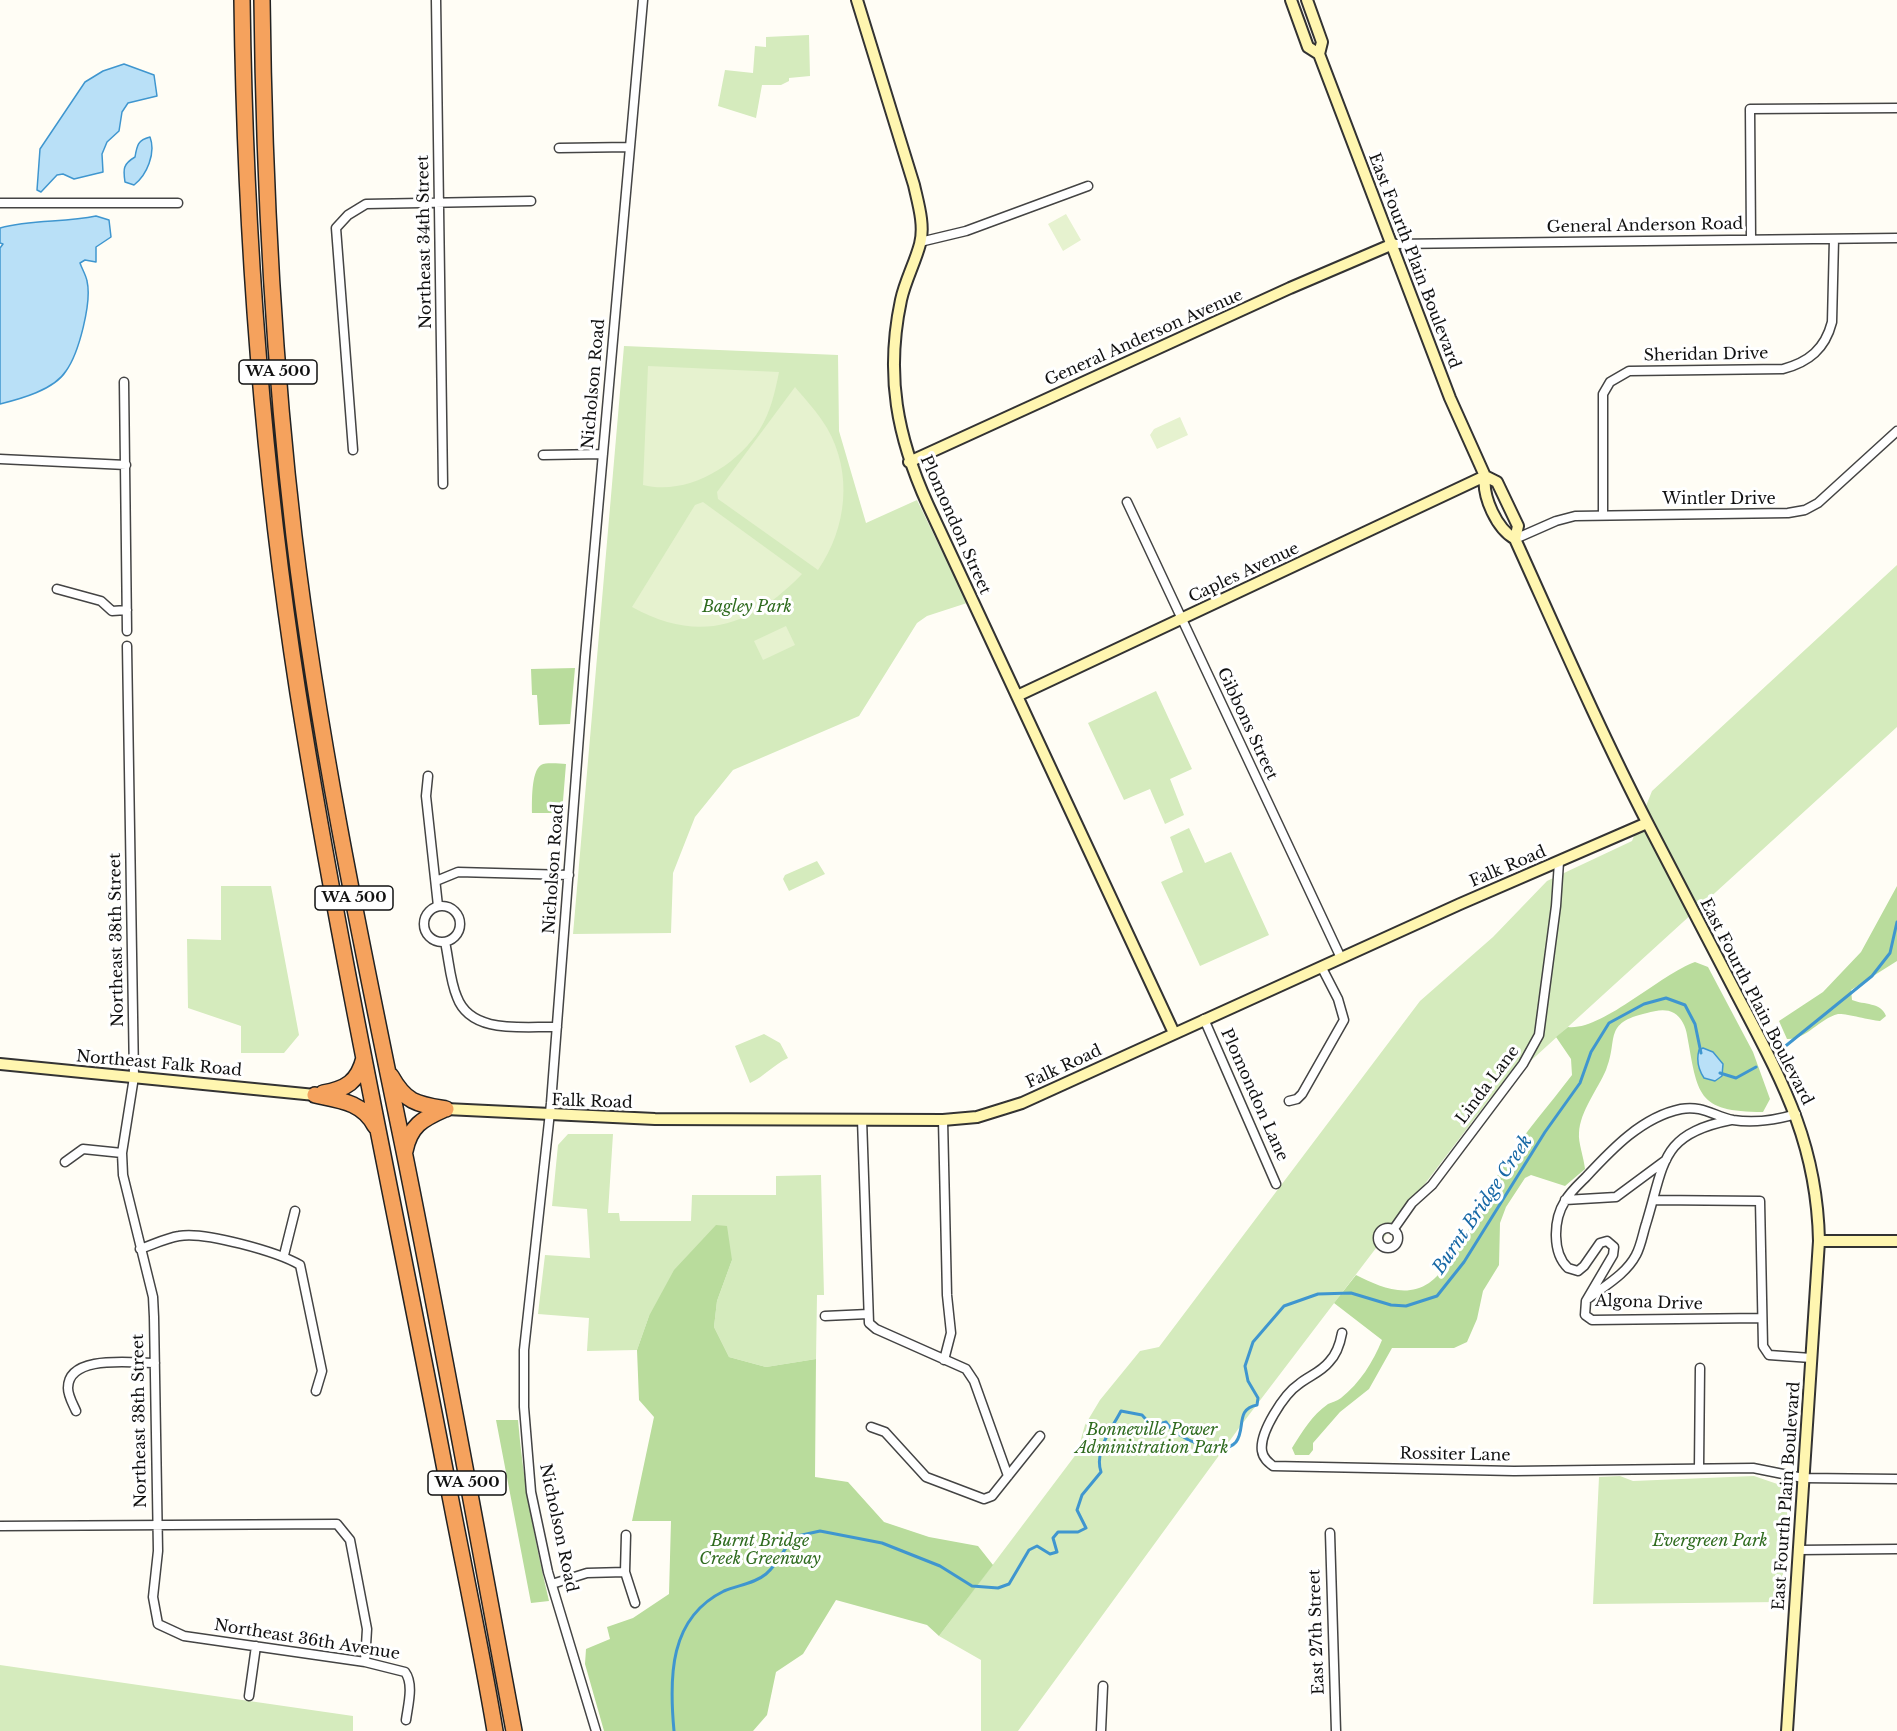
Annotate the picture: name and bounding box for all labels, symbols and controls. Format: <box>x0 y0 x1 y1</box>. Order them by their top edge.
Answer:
street label: East Fourth Plain Boulevard <box>1364 150 1464 372</box>
street label: Northeast 34th Street <box>414 155 436 329</box>
street label: General Anderson Road <box>1547 215 1743 237</box>
street label: General Anderson Avenue <box>1042 286 1246 390</box>
street label: Nicholson Road <box>579 318 609 450</box>
street label: Sheridan Drive <box>1644 344 1768 366</box>
road number: WA 500 <box>239 360 317 384</box>
street label: Plomondon Street <box>916 452 994 598</box>
street label: Wintler Drive <box>1662 489 1776 509</box>
street label: Caples Avenue <box>1186 539 1302 607</box>
park label: Bagley Park <box>702 597 792 617</box>
street label: Gibbons Street <box>1213 665 1281 783</box>
street label: Nicholson Road <box>540 803 568 935</box>
street label: Falk Road <box>1467 842 1549 892</box>
street label: Northeast 38th Street <box>106 853 128 1027</box>
road number: WA 500 <box>315 886 393 910</box>
street label: East Fourth Plain Boulevard <box>1695 895 1817 1109</box>
street label: Plomondon Lane <box>1216 1026 1292 1164</box>
street label: Falk Road <box>1023 1041 1105 1093</box>
street label: Linda Lane <box>1452 1042 1524 1128</box>
street label: Northeast Falk Road <box>75 1047 243 1081</box>
street label: Falk Road <box>551 1091 633 1113</box>
water label: Burnt Bridge Creek <box>1429 1132 1537 1278</box>
street label: Algona Drive <box>1595 1292 1703 1314</box>
street label: Northeast 38th Street <box>129 1334 151 1508</box>
street label: East Fourth Plain Boulevard <box>1769 1381 1805 1611</box>
park label: Bonneville Power Administration Park <box>1075 1420 1229 1458</box>
street label: Rossiter Lane <box>1399 1444 1511 1466</box>
street label: Nicholson Road <box>535 1462 581 1594</box>
road number: WA 500 <box>428 1471 506 1495</box>
park label: Burnt Bridge Creek Greenway <box>699 1531 821 1569</box>
park label: Evergreen Park <box>1653 1531 1767 1551</box>
street label: East 27th Street <box>1305 1569 1329 1695</box>
street label: Northeast 36th Avenue <box>213 1616 401 1664</box>

